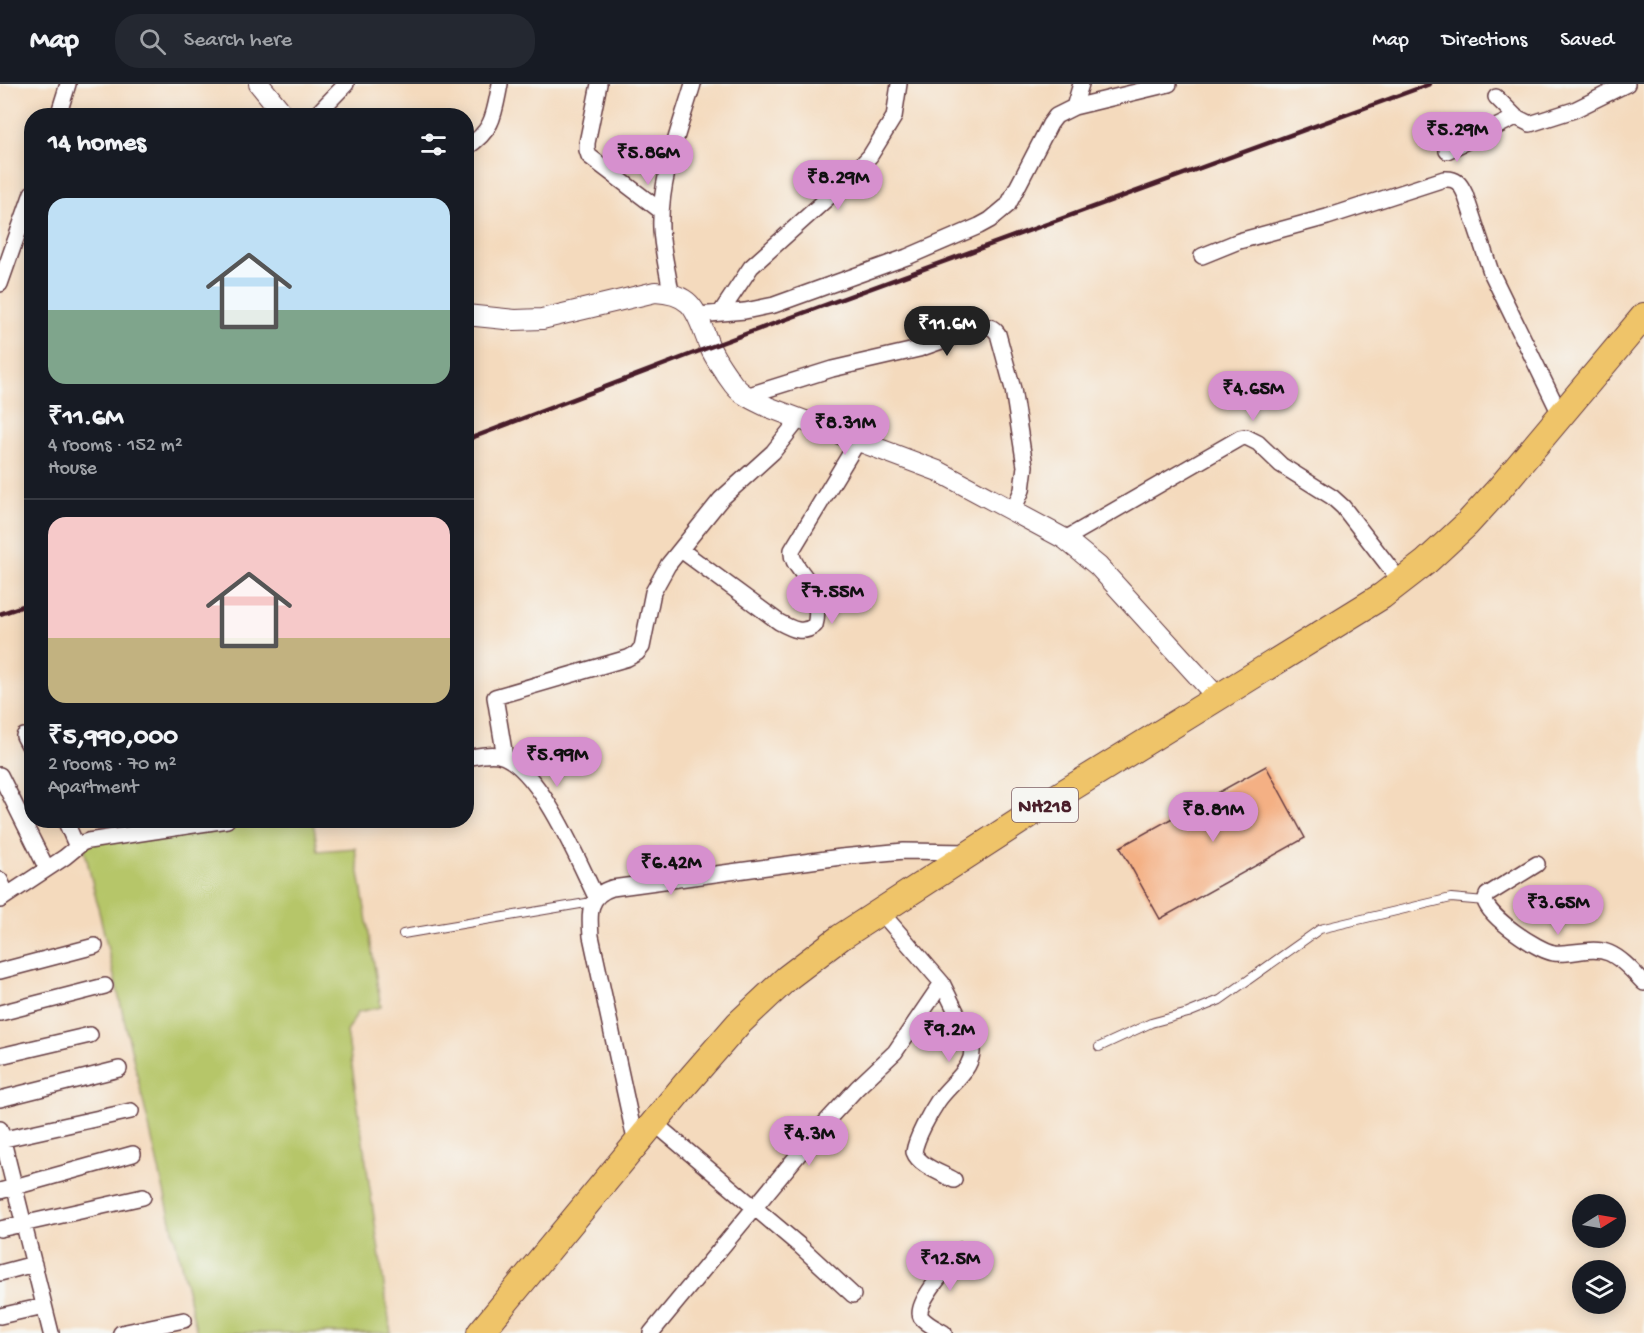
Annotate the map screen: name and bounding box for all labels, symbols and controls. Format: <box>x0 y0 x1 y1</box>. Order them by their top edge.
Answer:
search box <box>115 14 535 68</box>
text: Map <box>30 25 79 58</box>
icon: search <box>136 25 169 58</box>
text: Search here <box>184 28 292 54</box>
text: Map <box>1372 29 1409 54</box>
text: Directions <box>1442 29 1527 54</box>
text: Saved <box>1560 29 1614 54</box>
pin: ₹5.29M <box>1408 112 1506 163</box>
text: ₹5.29M <box>1426 120 1488 143</box>
icon: filters <box>417 128 450 161</box>
text: 14 homes <box>48 129 146 160</box>
pin: ₹5.86M <box>599 135 697 186</box>
text: ₹5.86M <box>616 143 680 166</box>
pin: ₹8.29M <box>789 160 887 211</box>
text: ₹8.29M <box>807 168 869 191</box>
icon: home <box>195 237 303 345</box>
pin: ₹11.6M <box>898 306 996 357</box>
text: ₹11.6M <box>918 314 976 337</box>
pin: ₹4.65M <box>1204 371 1302 422</box>
text: ₹4.65M <box>1222 379 1284 402</box>
text: ₹11.6M <box>48 404 123 435</box>
pin: ₹8.31M <box>796 405 894 456</box>
text: ₹8.31M <box>814 413 876 436</box>
text: 4 rooms · 152 m² <box>48 435 183 458</box>
text: House <box>48 458 97 481</box>
icon: home <box>195 556 303 664</box>
pin: ₹7.55M <box>783 574 881 625</box>
text: ₹7.55M <box>800 582 864 605</box>
text: ₹5,990,000 <box>48 723 178 754</box>
pin: ₹5.99M <box>508 737 606 788</box>
text: ₹5.99M <box>526 745 588 768</box>
text: 2 rooms · 70 m² <box>48 754 176 777</box>
text: Apartment <box>48 777 138 800</box>
road number: NH218 <box>1012 788 1078 822</box>
pin: ₹8.81M <box>1164 792 1262 843</box>
text: ₹8.81M <box>1182 800 1244 823</box>
pin: ₹6.42M <box>622 845 720 896</box>
text: ₹6.42M <box>640 853 702 876</box>
pin: ₹3.65M <box>1509 885 1607 936</box>
text: ₹3.65M <box>1527 893 1589 916</box>
pin: ₹9.2M <box>907 1012 991 1063</box>
text: ₹9.2M <box>923 1020 975 1043</box>
pin: ₹4.3M <box>767 1116 851 1167</box>
text: ₹4.3M <box>783 1124 835 1147</box>
north arrow <box>1572 1194 1626 1248</box>
map controls <box>1572 1194 1626 1314</box>
pin: ₹12.5M <box>901 1241 999 1292</box>
text: ₹12.5M <box>920 1249 980 1272</box>
button: layers <box>1572 1260 1626 1314</box>

